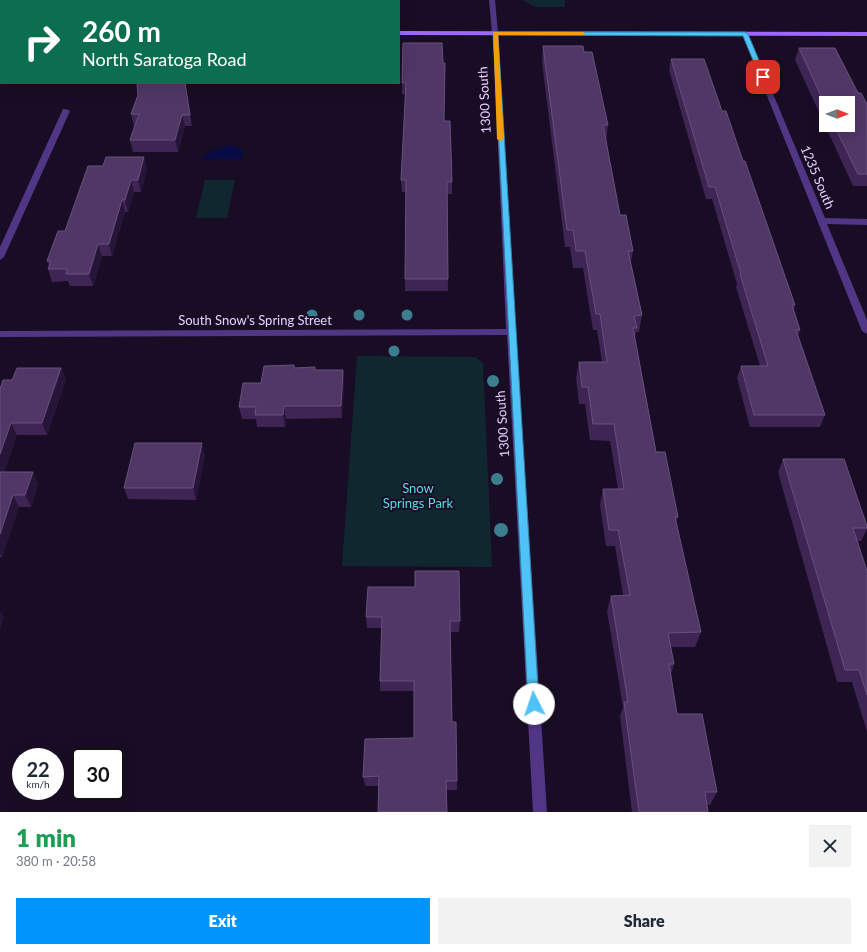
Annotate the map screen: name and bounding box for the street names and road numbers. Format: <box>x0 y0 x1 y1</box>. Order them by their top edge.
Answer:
street label: 1300 South <box>474 66 494 134</box>
street label: 1235 South <box>798 143 838 211</box>
street label: South Snow's Spring Street <box>178 312 332 328</box>
street label: 1300 South <box>492 390 512 458</box>

